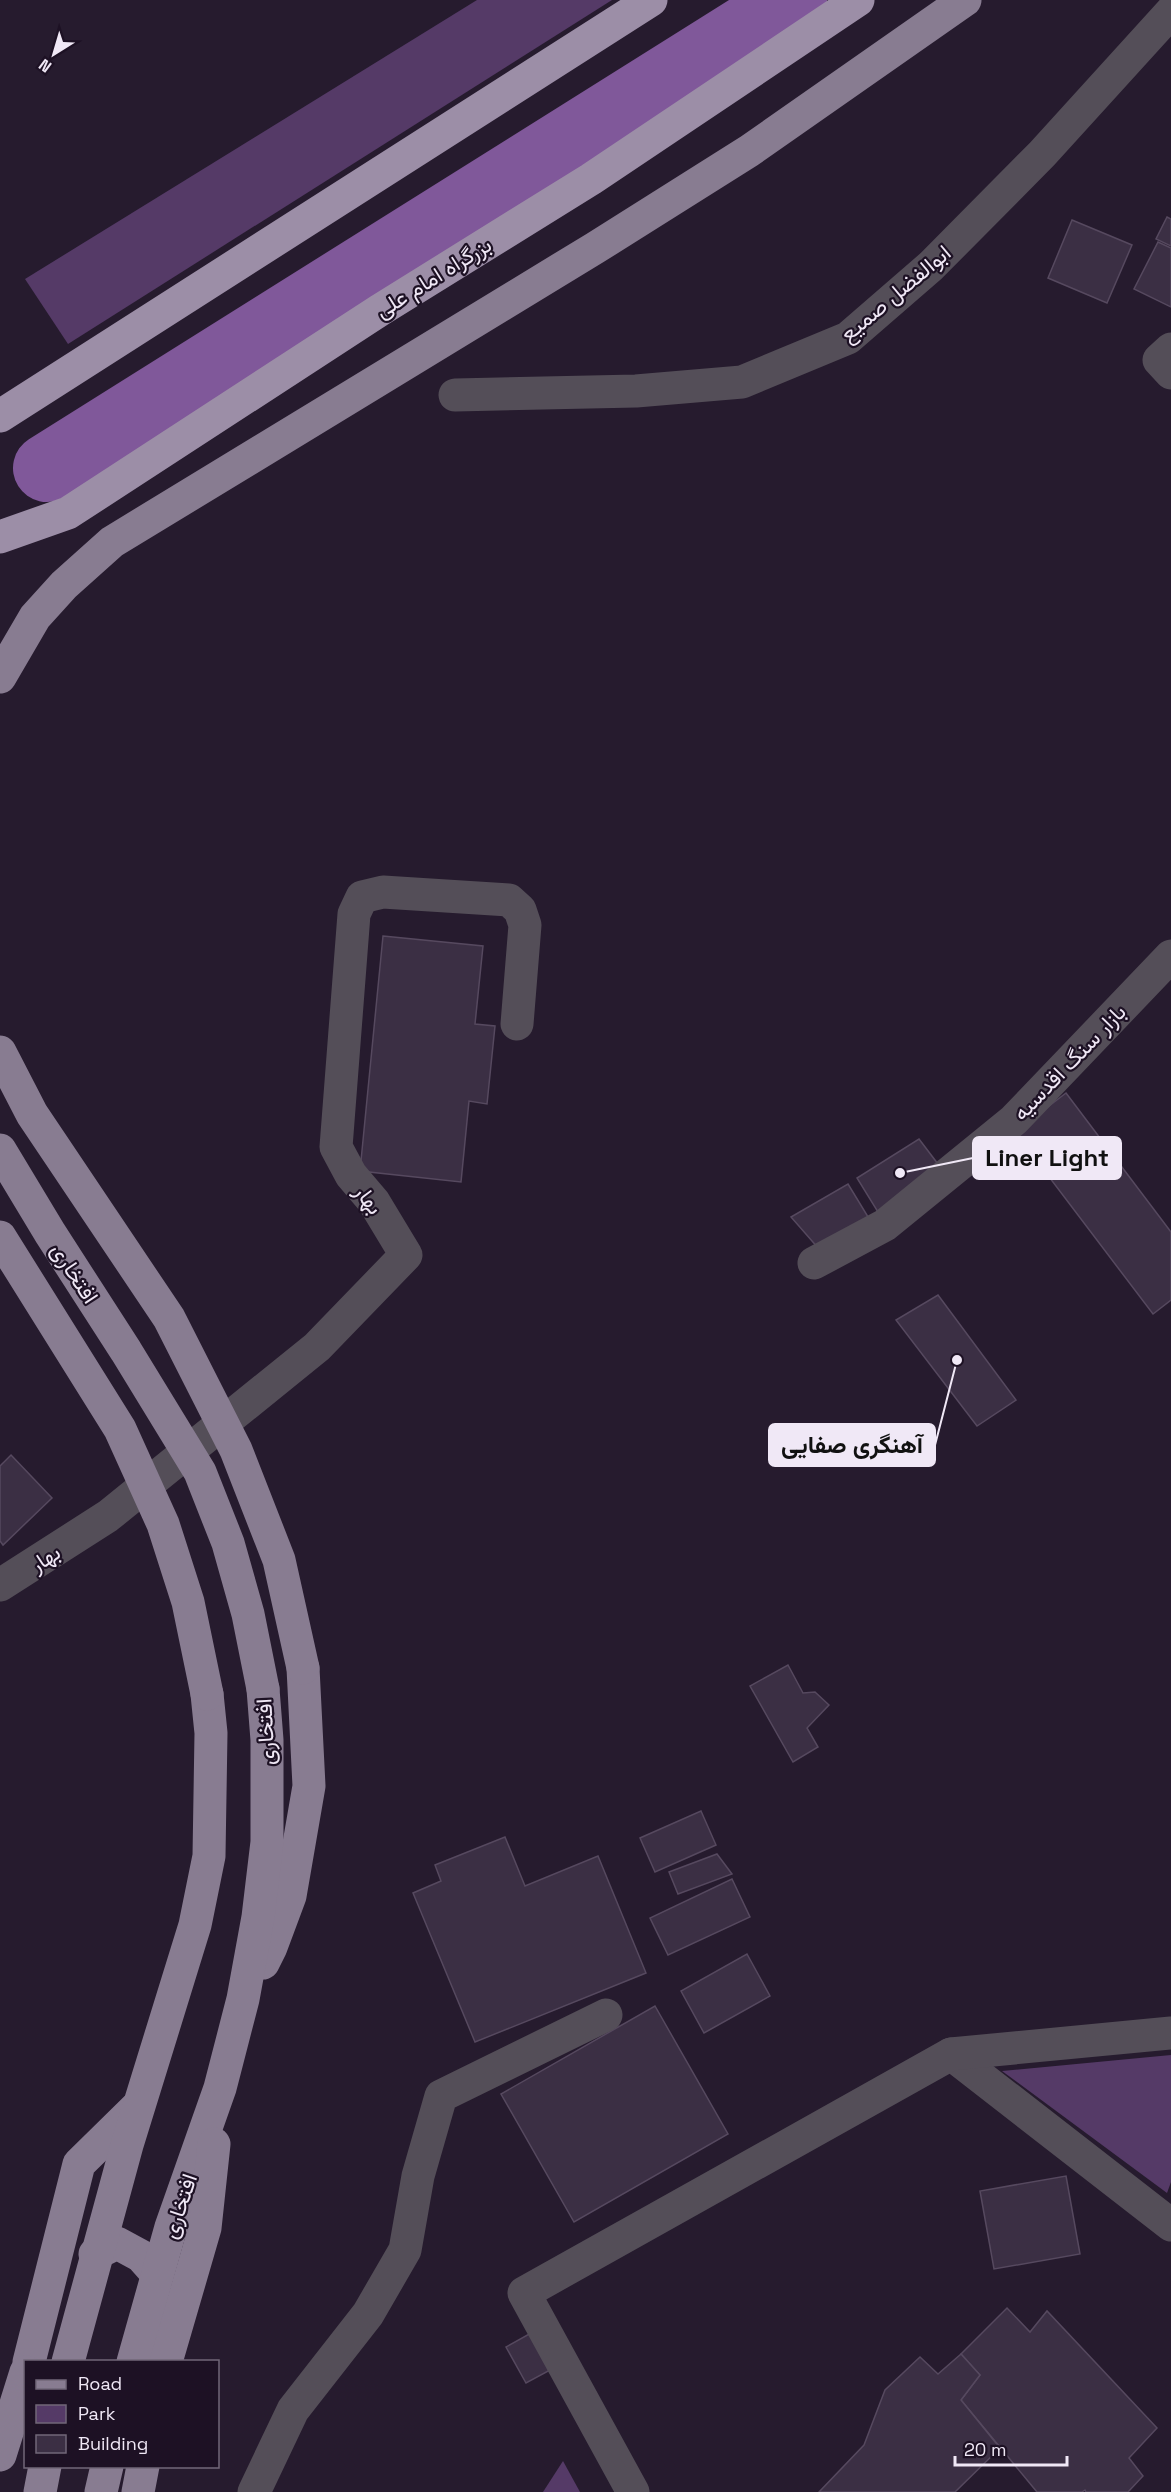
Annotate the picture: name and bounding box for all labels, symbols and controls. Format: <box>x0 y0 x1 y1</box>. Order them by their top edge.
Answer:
north arrow <box>24 24 84 84</box>
text: N <box>35 54 56 77</box>
street label: بزرگراه امام علی <box>370 230 497 325</box>
street label: ابوالفضل صمیع <box>834 238 957 348</box>
street label: بازار سنگ اقدسیه <box>1006 998 1132 1126</box>
callout: Liner Light <box>973 1137 1121 1179</box>
text: Liner Light <box>985 1142 1109 1173</box>
street label: بهار <box>348 1178 389 1220</box>
street label: افتخاری <box>45 1237 105 1309</box>
callout: آهنگری صفایی <box>769 1424 935 1466</box>
text: آهنگری صفایی <box>781 1429 925 1460</box>
street label: بهار <box>24 1538 66 1579</box>
street label: افتخاری <box>249 1698 281 1766</box>
street label: افتخاری <box>155 2170 203 2242</box>
legend <box>24 2360 219 2468</box>
text: Road <box>78 2372 122 2395</box>
text: Park <box>78 2402 116 2425</box>
scale bar <box>955 2429 1068 2467</box>
text: Building <box>78 2432 148 2455</box>
text: 20 m <box>964 2438 1007 2461</box>

